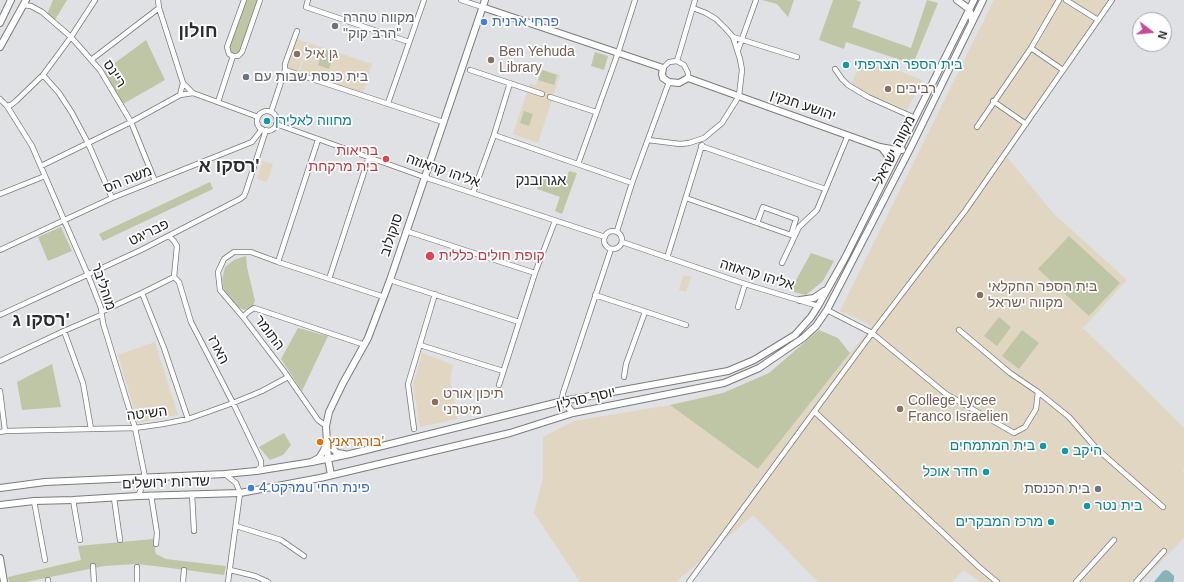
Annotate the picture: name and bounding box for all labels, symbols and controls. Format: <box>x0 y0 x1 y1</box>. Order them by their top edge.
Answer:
place label: מקווה טהרה "הרב קוק" <box>343 10 415 42</box>
north arrow <box>1132 12 1172 52</box>
place label: פרחי ארנית <box>492 14 559 30</box>
marker: פרחי ארנית <box>479 17 489 27</box>
district label: חולון <box>178 21 218 43</box>
marker: מקווה טהרה "הרב קוק" <box>330 21 340 31</box>
text: N <box>1156 30 1169 41</box>
place label: Ben Yehuda Library <box>499 44 575 76</box>
place label: גן איל <box>305 46 338 62</box>
marker: גן איל <box>292 49 302 59</box>
marker: Ben Yehuda Library <box>486 55 496 65</box>
street label: ריינס <box>99 57 129 91</box>
place label: בית הספר הצרפתי <box>854 57 963 73</box>
marker: בית הספר הצרפתי <box>841 60 851 70</box>
place label: בית כנסת שבות עם <box>254 69 368 85</box>
marker: בית כנסת שבות עם <box>241 72 251 82</box>
place label: רביבים <box>896 81 936 97</box>
marker: רביבים <box>883 84 893 94</box>
street label: יהושע חנקין <box>768 87 838 125</box>
place label: מחווה לאלירן <box>275 113 352 129</box>
street label: מקווה ישראל <box>870 113 920 187</box>
marker: מחווה לאלירן <box>262 116 272 126</box>
place label: בריאות בית מרקחת <box>308 143 378 176</box>
street label: אליהו קראוזה <box>404 151 482 191</box>
marker: בריאות בית מרקחת <box>381 154 391 164</box>
district label: רסקו א' <box>198 156 260 178</box>
street label: משה הס <box>101 163 155 197</box>
district label: אגרובנק <box>515 172 567 190</box>
street label: סוקולוב <box>377 211 407 259</box>
street label: פבריגט <box>126 216 172 250</box>
place label: קופת חולים כללית <box>439 248 545 264</box>
marker: קופת חולים כללית <box>424 250 436 262</box>
street label: אליהו קראוזה <box>718 256 796 294</box>
street label: מוהליבר <box>87 261 119 313</box>
place label: בית הספר החקלאי מקווה ישראל <box>988 279 1097 312</box>
marker: בית הספר החקלאי מקווה ישראל <box>975 290 985 300</box>
district label: רסקו ג' <box>12 310 70 332</box>
street label: התומר <box>250 312 288 354</box>
street label: הארז <box>204 333 232 367</box>
street label: יוסף סרלין <box>555 384 617 414</box>
place label: תיכון אורט מיטרני <box>443 386 504 418</box>
place label: College Lycee Franco Israelien <box>908 393 1008 426</box>
marker: תיכון אורט מיטרני <box>430 397 440 407</box>
street label: השיטה <box>126 403 168 425</box>
marker: College Lycee Franco Israelien <box>895 404 905 414</box>
place label: בורגראנץ' <box>328 434 384 450</box>
marker: בורגראנץ' <box>315 437 325 447</box>
place label: בית המתמחים <box>950 438 1035 454</box>
marker: בית המתמחים <box>1038 441 1048 451</box>
place label: היקב <box>1073 443 1102 459</box>
marker: היקב <box>1060 446 1070 456</box>
place label: חדר אוכל <box>923 464 978 480</box>
marker: חדר אוכל <box>981 467 991 477</box>
street label: שדרות ירושלים <box>122 473 210 493</box>
place label: מרקט 4u פינת החי <box>259 480 370 496</box>
place label: בית הכנסת <box>1024 481 1090 497</box>
marker: מרקט 4u פינת החי <box>246 483 256 493</box>
marker: בית הכנסת <box>1093 484 1103 494</box>
place label: בית נטר <box>1095 498 1142 514</box>
marker: בית נטר <box>1082 501 1092 511</box>
place label: מרכז המבקרים <box>955 514 1043 530</box>
marker: מרכז המבקרים <box>1046 517 1056 527</box>

